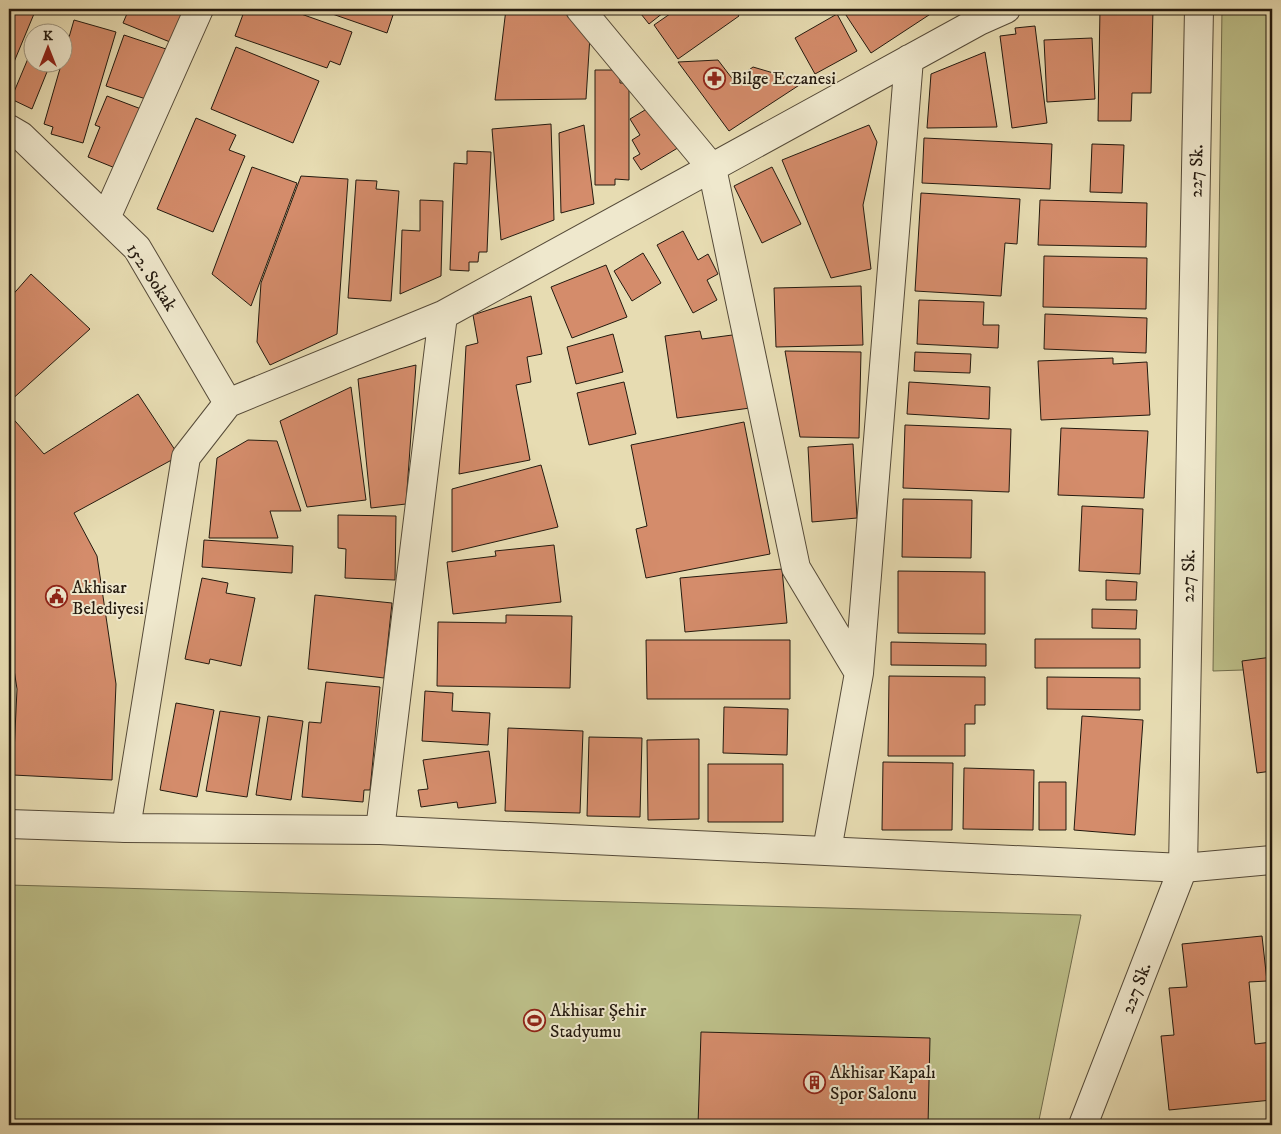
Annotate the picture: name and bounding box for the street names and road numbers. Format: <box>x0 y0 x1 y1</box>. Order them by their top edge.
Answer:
street label: 227 Sk. <box>1186 144 1208 198</box>
street label: 152. Sokak <box>121 240 181 316</box>
street label: 227 Sk. <box>1178 549 1200 603</box>
street label: 227 Sk. <box>1117 960 1157 1017</box>

